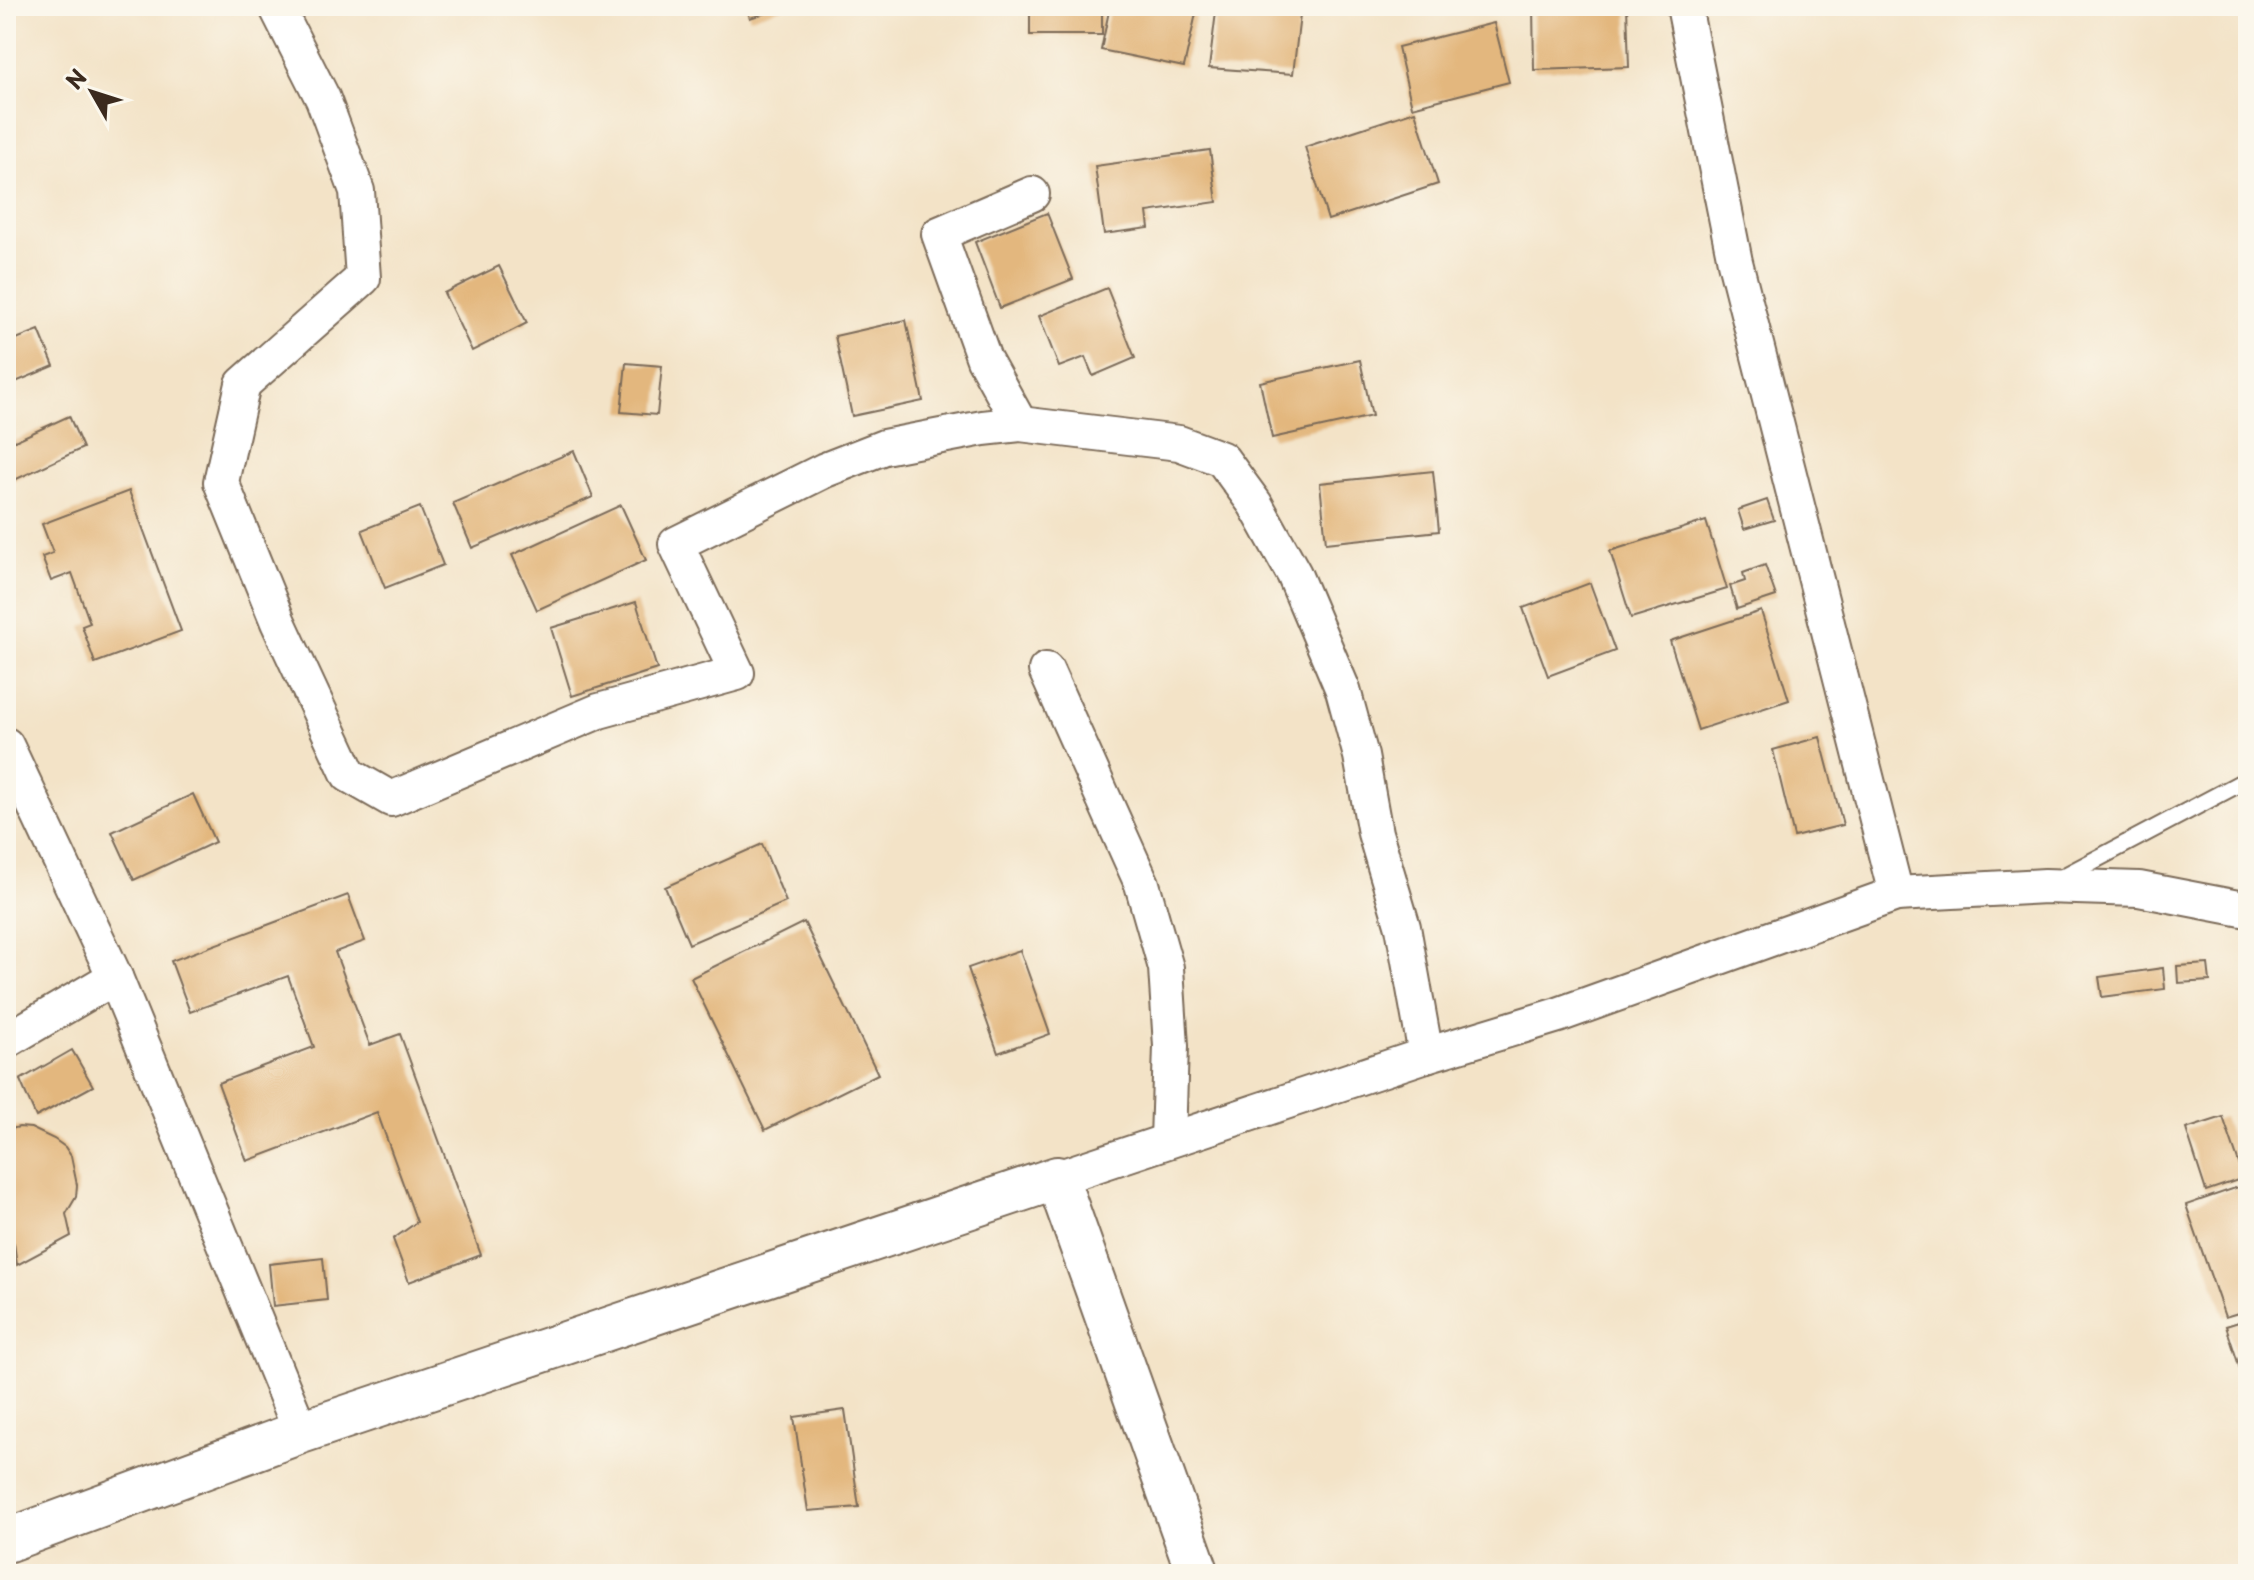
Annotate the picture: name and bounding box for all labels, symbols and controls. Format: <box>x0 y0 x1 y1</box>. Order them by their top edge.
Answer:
north arrow <box>52 52 132 132</box>
text: N <box>57 61 94 96</box>

